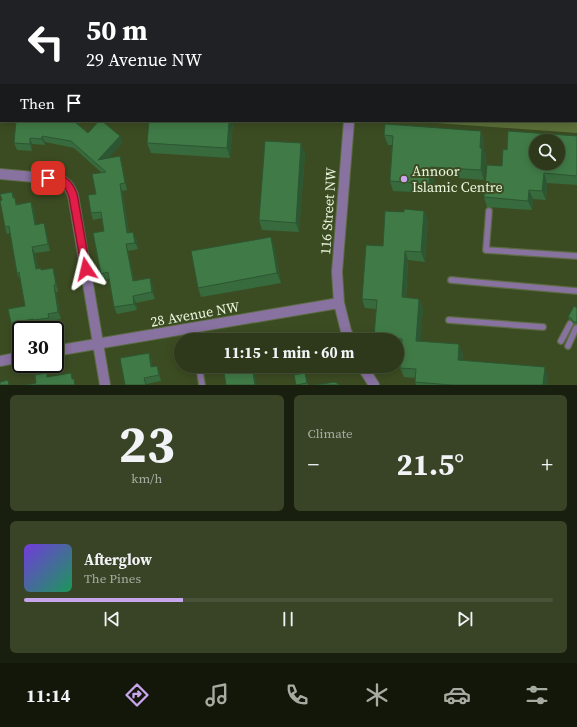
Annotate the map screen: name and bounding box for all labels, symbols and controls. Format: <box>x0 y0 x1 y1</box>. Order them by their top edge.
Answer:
text: 50 m <box>86 11 148 49</box>
icon: left <box>20 16 72 68</box>
text: 29 Avenue NW <box>86 47 202 72</box>
icon: arrive <box>63 92 85 114</box>
text: Then <box>20 93 55 114</box>
map controls <box>529 134 565 170</box>
button: search <box>529 134 565 170</box>
pin <box>31 161 65 195</box>
place label: Annoor Islamic Centre <box>412 161 503 197</box>
street label: 116 Street NW <box>315 166 341 255</box>
icon: arrive <box>37 167 59 189</box>
marker: Annoor Islamic Centre <box>399 174 409 184</box>
position arrow <box>65 248 107 290</box>
street label: 28 Avenue NW <box>149 296 242 332</box>
speed limit sign: 30 <box>12 321 64 373</box>
text: 11:15 · 1 min · 60 m <box>224 342 354 363</box>
text: 23 <box>119 408 175 479</box>
text: Climate <box>308 425 353 442</box>
text: 21.5° <box>396 444 464 485</box>
text: − <box>308 449 319 479</box>
text: + <box>541 449 553 479</box>
text: km/h <box>131 470 162 487</box>
text: Afterglow <box>84 549 152 570</box>
text: The Pines <box>84 570 141 587</box>
icon: previous <box>101 608 123 630</box>
icon: pause <box>277 608 299 630</box>
icon: next <box>454 608 476 630</box>
icon: directions <box>123 681 151 709</box>
icon: music <box>203 681 231 709</box>
icon: phone <box>283 681 311 709</box>
icon: climate <box>363 681 391 709</box>
icon: car <box>443 681 471 709</box>
icon: filters <box>523 681 551 709</box>
text: 11:14 <box>26 683 70 708</box>

